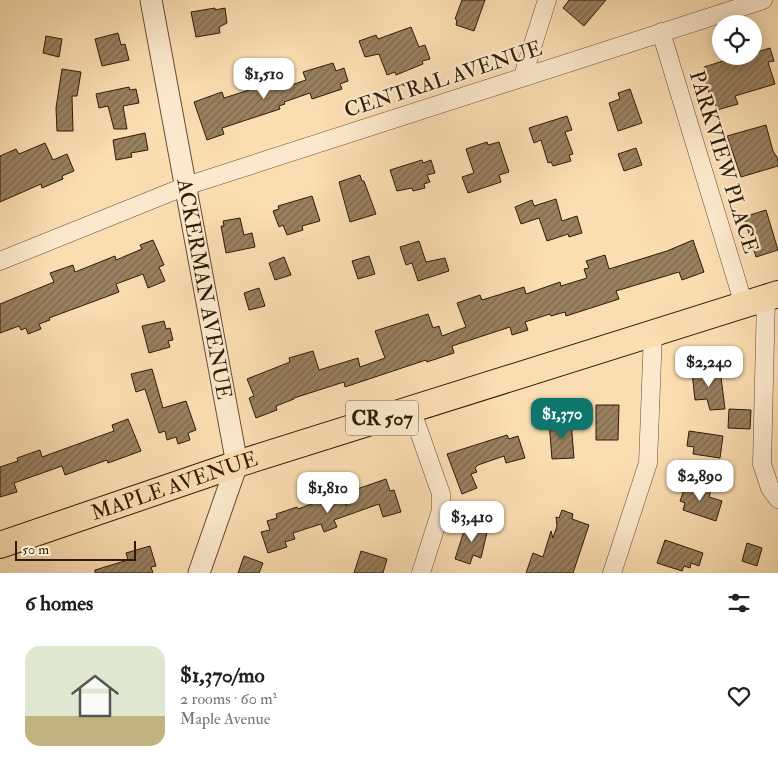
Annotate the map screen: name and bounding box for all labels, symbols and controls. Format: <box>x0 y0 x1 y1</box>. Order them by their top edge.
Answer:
map controls <box>712 15 762 65</box>
button: locate <box>712 15 762 65</box>
street label: CENTRAL AVENUE <box>341 35 546 124</box>
pin: $1,510 <box>223 58 305 100</box>
text: $1,510 <box>244 64 284 84</box>
street label: PARKVIEW PLACE <box>683 67 764 257</box>
street label: ACKERMAN AVENUE <box>170 176 238 402</box>
pin: $2,240 <box>668 346 750 388</box>
text: $2,240 <box>686 352 732 372</box>
pin: $1,370 <box>521 398 603 440</box>
road number: CR 507 <box>346 400 418 436</box>
text: $1,370 <box>542 404 582 424</box>
street label: MAPLE AVENUE <box>87 445 261 527</box>
pin: $2,890 <box>659 460 741 502</box>
text: $2,890 <box>678 466 722 486</box>
pin: $1,810 <box>287 472 369 514</box>
text: $1,810 <box>308 478 348 498</box>
pin: $3,410 <box>431 500 513 543</box>
text: $3,410 <box>451 507 493 527</box>
scale bar <box>15 538 136 561</box>
text: 50 m <box>22 541 49 558</box>
icon: filters <box>725 589 753 617</box>
text: 6 homes <box>25 590 93 617</box>
text: $1,370/mo <box>180 662 265 689</box>
icon: home <box>65 666 125 726</box>
icon: heart <box>725 682 753 710</box>
text: 2 rooms · 60 m² <box>180 689 277 709</box>
text: Maple Avenue <box>180 709 270 729</box>

